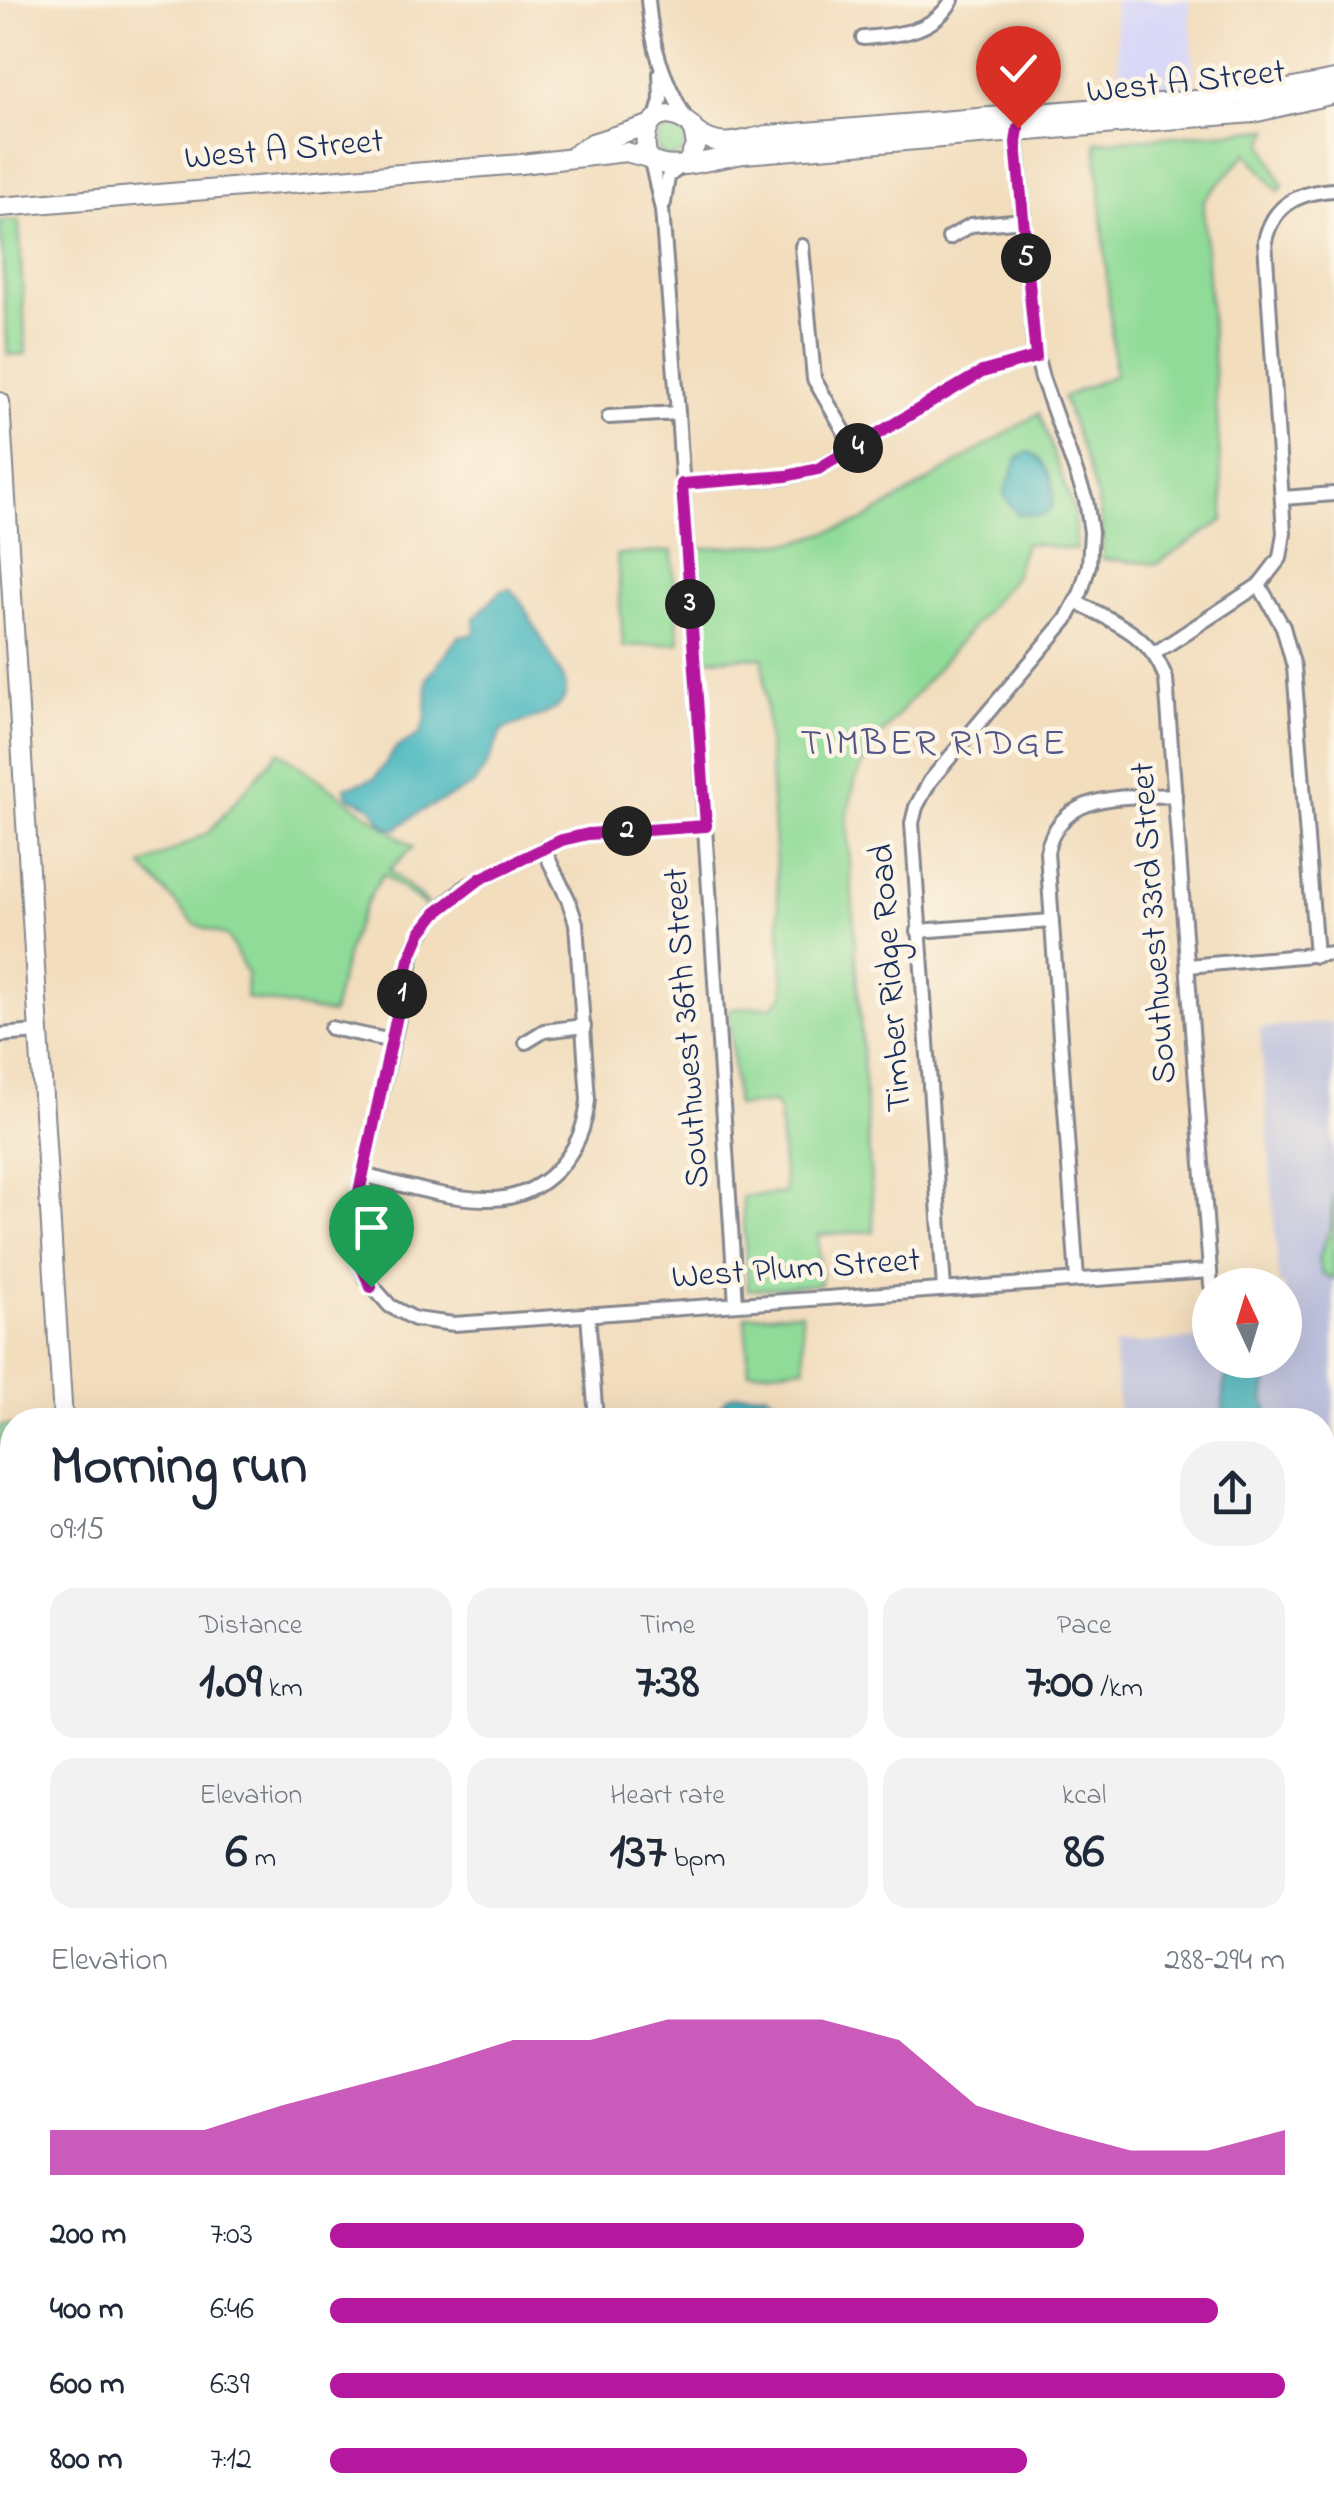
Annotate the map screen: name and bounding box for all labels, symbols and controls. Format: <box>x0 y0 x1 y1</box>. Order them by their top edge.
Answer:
pin <box>976 26 1061 129</box>
icon: check <box>991 41 1046 96</box>
street label: West A Street <box>1084 47 1288 119</box>
street label: West A Street <box>182 117 386 185</box>
pin: 5 <box>1001 233 1051 283</box>
text: 5 <box>1018 237 1034 278</box>
pin: 4 <box>833 423 883 473</box>
text: 4 <box>852 427 864 468</box>
pin: 3 <box>665 579 715 629</box>
text: 3 <box>684 583 696 624</box>
district label: TIMBER RIDGE <box>800 717 1068 773</box>
street label: Southwest 33rd Street <box>1118 760 1192 1086</box>
pin: 2 <box>602 806 652 856</box>
text: 2 <box>620 810 634 851</box>
street label: Timber Ridge Road <box>857 842 927 1114</box>
street label: Southwest 36th Street <box>651 866 725 1190</box>
pin: 1 <box>377 969 427 1019</box>
text: 1 <box>398 973 406 1014</box>
pin <box>329 1185 414 1288</box>
icon: arrive <box>344 1200 399 1255</box>
street label: West Plum Street <box>670 1236 922 1304</box>
north arrow <box>1192 1268 1302 1378</box>
map controls <box>1192 1268 1302 1378</box>
text: Morning run <box>50 1429 307 1509</box>
button: share <box>1180 1441 1285 1546</box>
text: 09:15 <box>50 1507 105 1554</box>
text: Distance <box>199 1606 302 1647</box>
text: Time <box>640 1606 695 1647</box>
text: Pace <box>1057 1606 1111 1647</box>
text: 1.09 <box>199 1647 262 1720</box>
text: 7:38 <box>635 1647 700 1720</box>
text: 7:00 <box>1025 1647 1093 1720</box>
text: km <box>262 1669 303 1710</box>
text: /km <box>1093 1669 1143 1710</box>
text: Elevation <box>199 1776 302 1817</box>
text: Heart rate <box>610 1776 725 1817</box>
text: kcal <box>1062 1776 1106 1817</box>
text: 6 <box>225 1817 247 1890</box>
text: 137 <box>610 1817 667 1890</box>
text: 86 <box>1064 1817 1105 1890</box>
text: m <box>247 1839 276 1880</box>
text: bpm <box>667 1839 725 1880</box>
text: Elevation <box>50 1938 168 1985</box>
text: 288–294 m <box>1164 1938 1285 1985</box>
text: 200 m <box>50 2212 126 2259</box>
text: 7:03 <box>210 2212 253 2259</box>
text: 400 m <box>50 2287 124 2334</box>
text: 6:46 <box>210 2287 254 2334</box>
text: 600 m <box>50 2362 125 2409</box>
text: 6:39 <box>210 2362 250 2409</box>
text: 800 m <box>50 2437 122 2484</box>
text: 7:12 <box>210 2437 252 2484</box>

